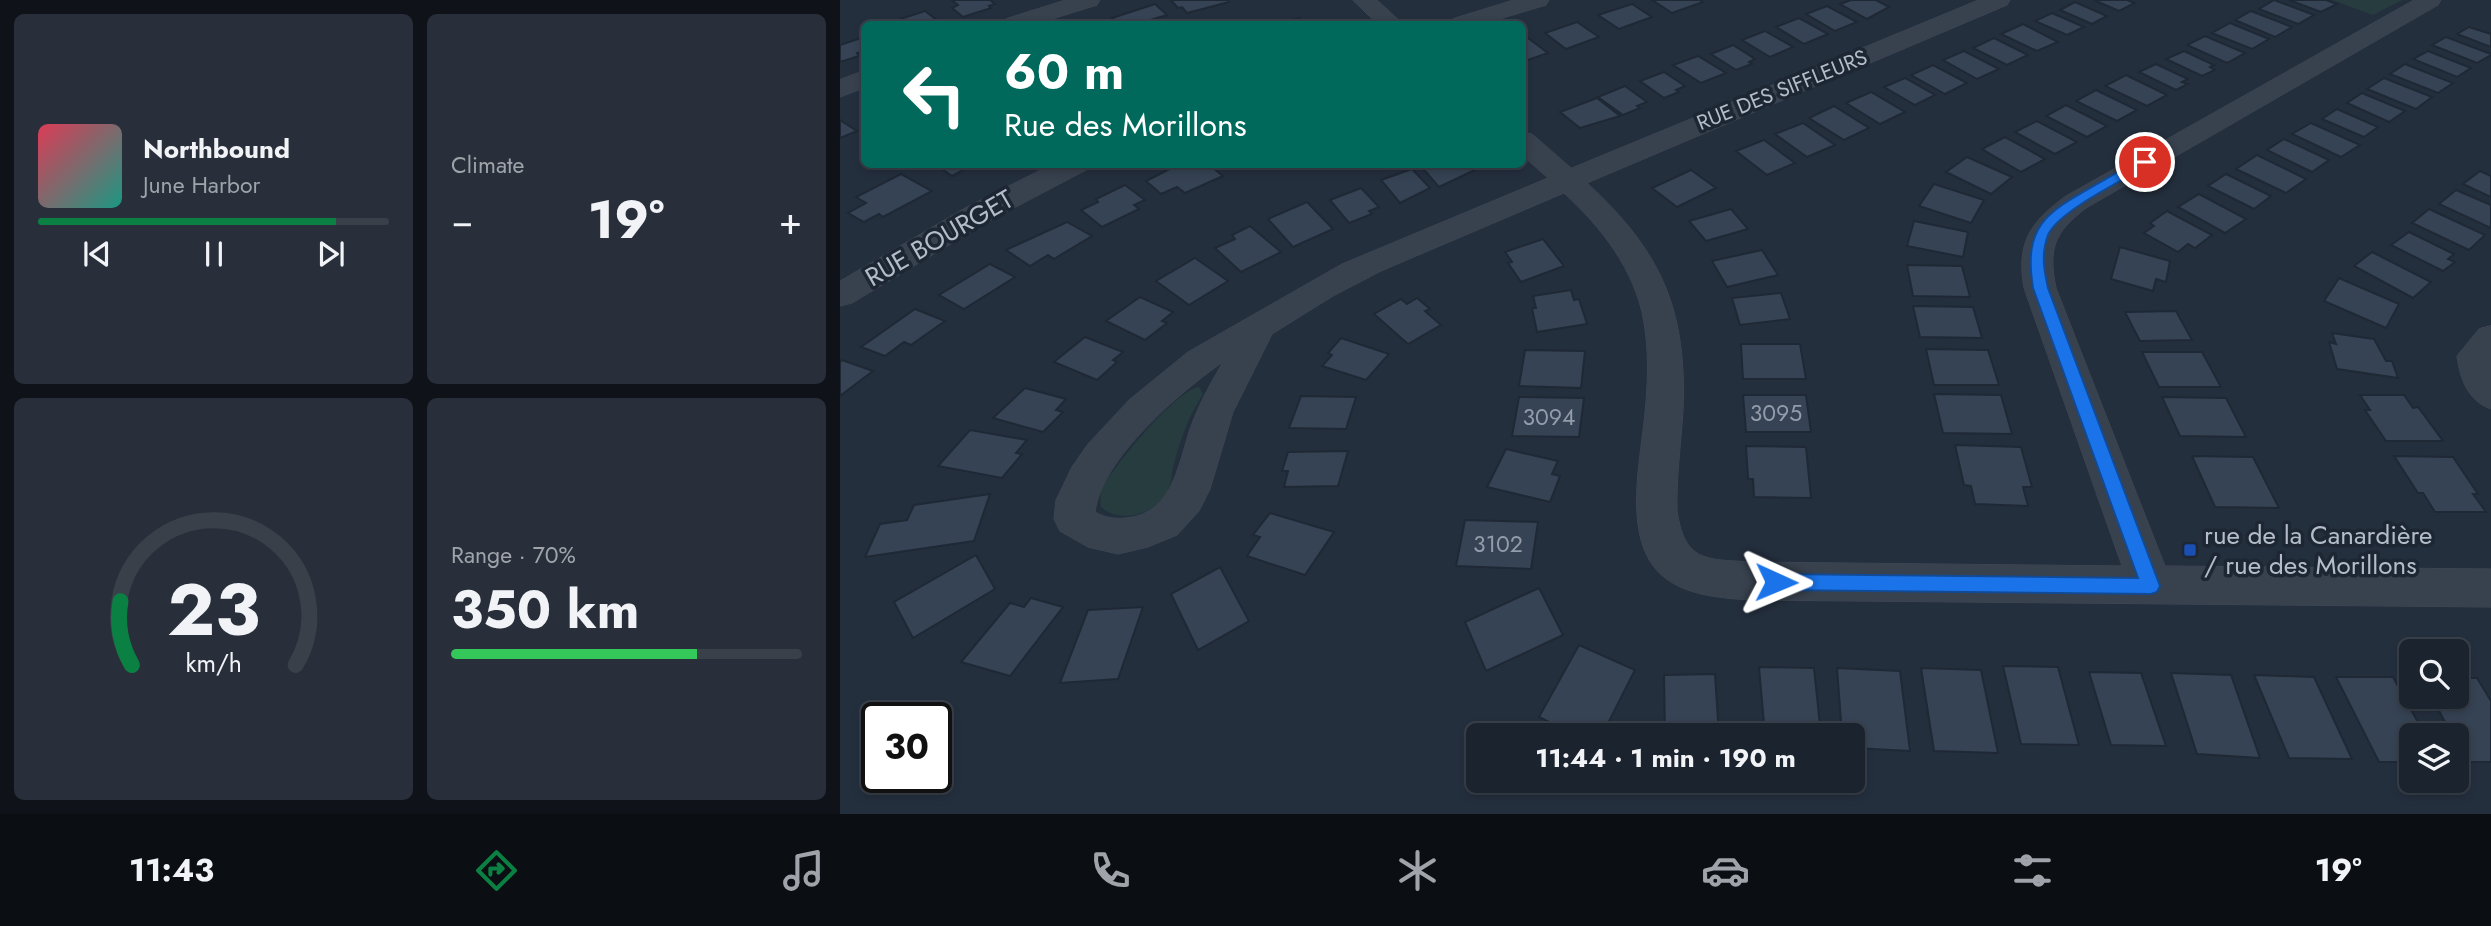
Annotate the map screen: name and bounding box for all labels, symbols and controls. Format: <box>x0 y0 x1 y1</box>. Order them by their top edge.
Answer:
text: 60 m <box>1004 37 1124 107</box>
street label: RUE DES SIFFLEURS <box>1692 42 1872 138</box>
icon: left <box>889 49 980 140</box>
text: Rue des Morillons <box>1004 102 1247 148</box>
text: Northbound <box>143 130 290 168</box>
pin <box>2115 132 2175 192</box>
icon: arrive <box>2126 143 2164 181</box>
text: Climate <box>451 148 524 182</box>
text: June Harbor <box>143 168 260 202</box>
street label: RUE BOURGET <box>858 180 1020 296</box>
text: 19° <box>588 182 664 258</box>
text: − <box>451 193 473 248</box>
text: + <box>779 193 802 248</box>
icon: previous <box>78 235 116 273</box>
icon: pause <box>195 235 233 273</box>
icon: next <box>312 235 350 273</box>
house number: 3095 <box>1750 396 1802 430</box>
house number: 3094 <box>1522 400 1576 434</box>
place label: rue de la Canardière / rue des Morillons <box>2204 516 2432 584</box>
house number: 3102 <box>1473 527 1523 561</box>
text: Range · 70% <box>451 538 576 572</box>
marker: rue de la Canardière / rue des Morillons <box>2182 542 2198 558</box>
position arrow <box>1739 545 1813 619</box>
text: 23 <box>167 557 260 662</box>
text: 350 km <box>451 572 640 648</box>
map controls <box>2399 639 2469 793</box>
button: search <box>2399 639 2469 709</box>
text: km/h <box>185 645 242 681</box>
speed limit sign: 30 <box>861 702 952 793</box>
button: layers <box>2399 723 2469 793</box>
text: 11:44 · 1 min · 190 m <box>1535 739 1796 777</box>
icon: directions <box>472 846 521 895</box>
icon: music <box>779 846 828 895</box>
icon: phone <box>1086 846 1135 895</box>
icon: climate <box>1393 846 1442 895</box>
icon: car <box>1701 846 1750 895</box>
icon: filters <box>2008 846 2057 895</box>
text: 11:43 <box>129 847 214 893</box>
text: 19° <box>2315 847 2362 893</box>

